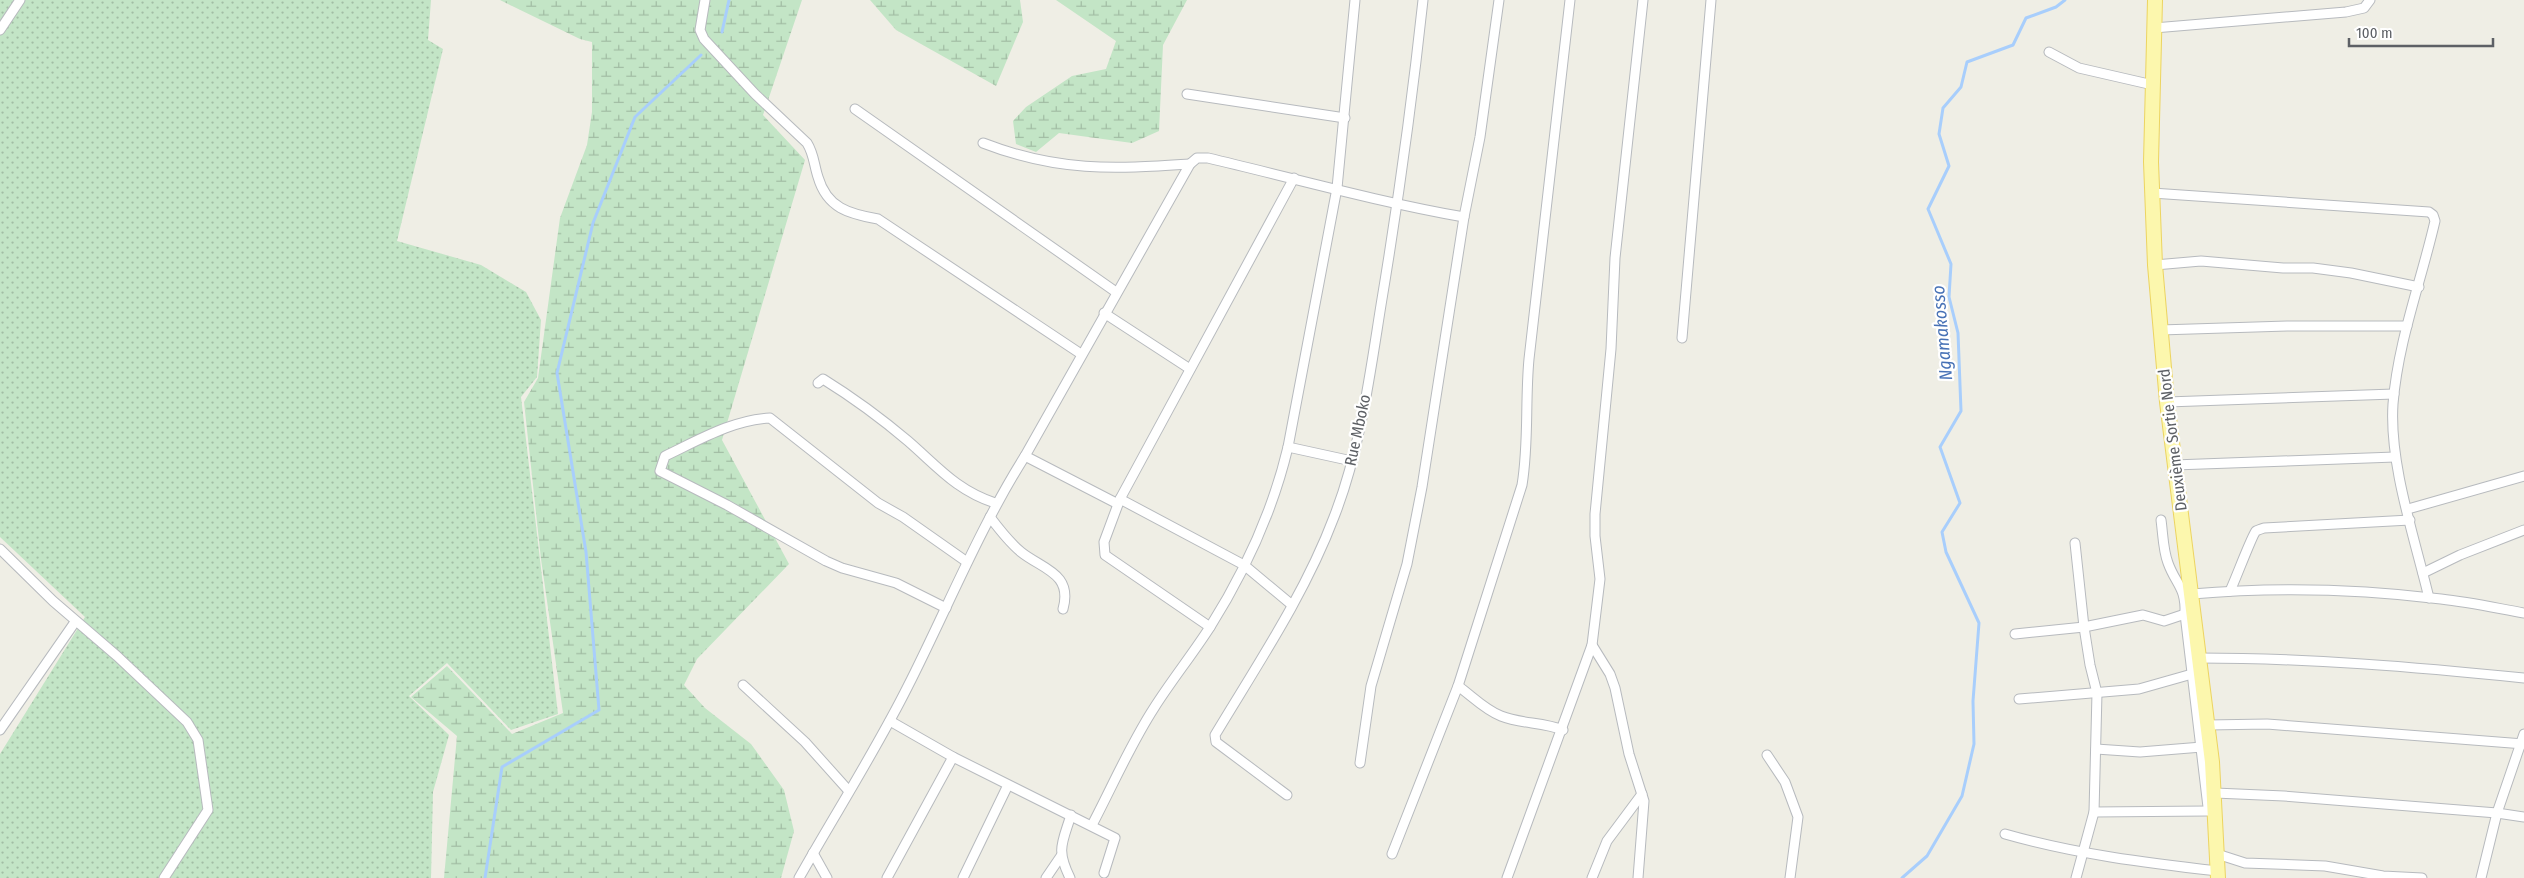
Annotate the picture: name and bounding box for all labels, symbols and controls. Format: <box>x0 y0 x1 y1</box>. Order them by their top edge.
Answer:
scale bar <box>2349 15 2493 47</box>
text: 100 m <box>2356 24 2393 42</box>
water label: Ngamakosso <box>1927 284 1957 382</box>
street label: Deuxième Sortie Nord <box>2154 368 2191 512</box>
street label: Rue Mboko <box>1341 393 1374 468</box>

